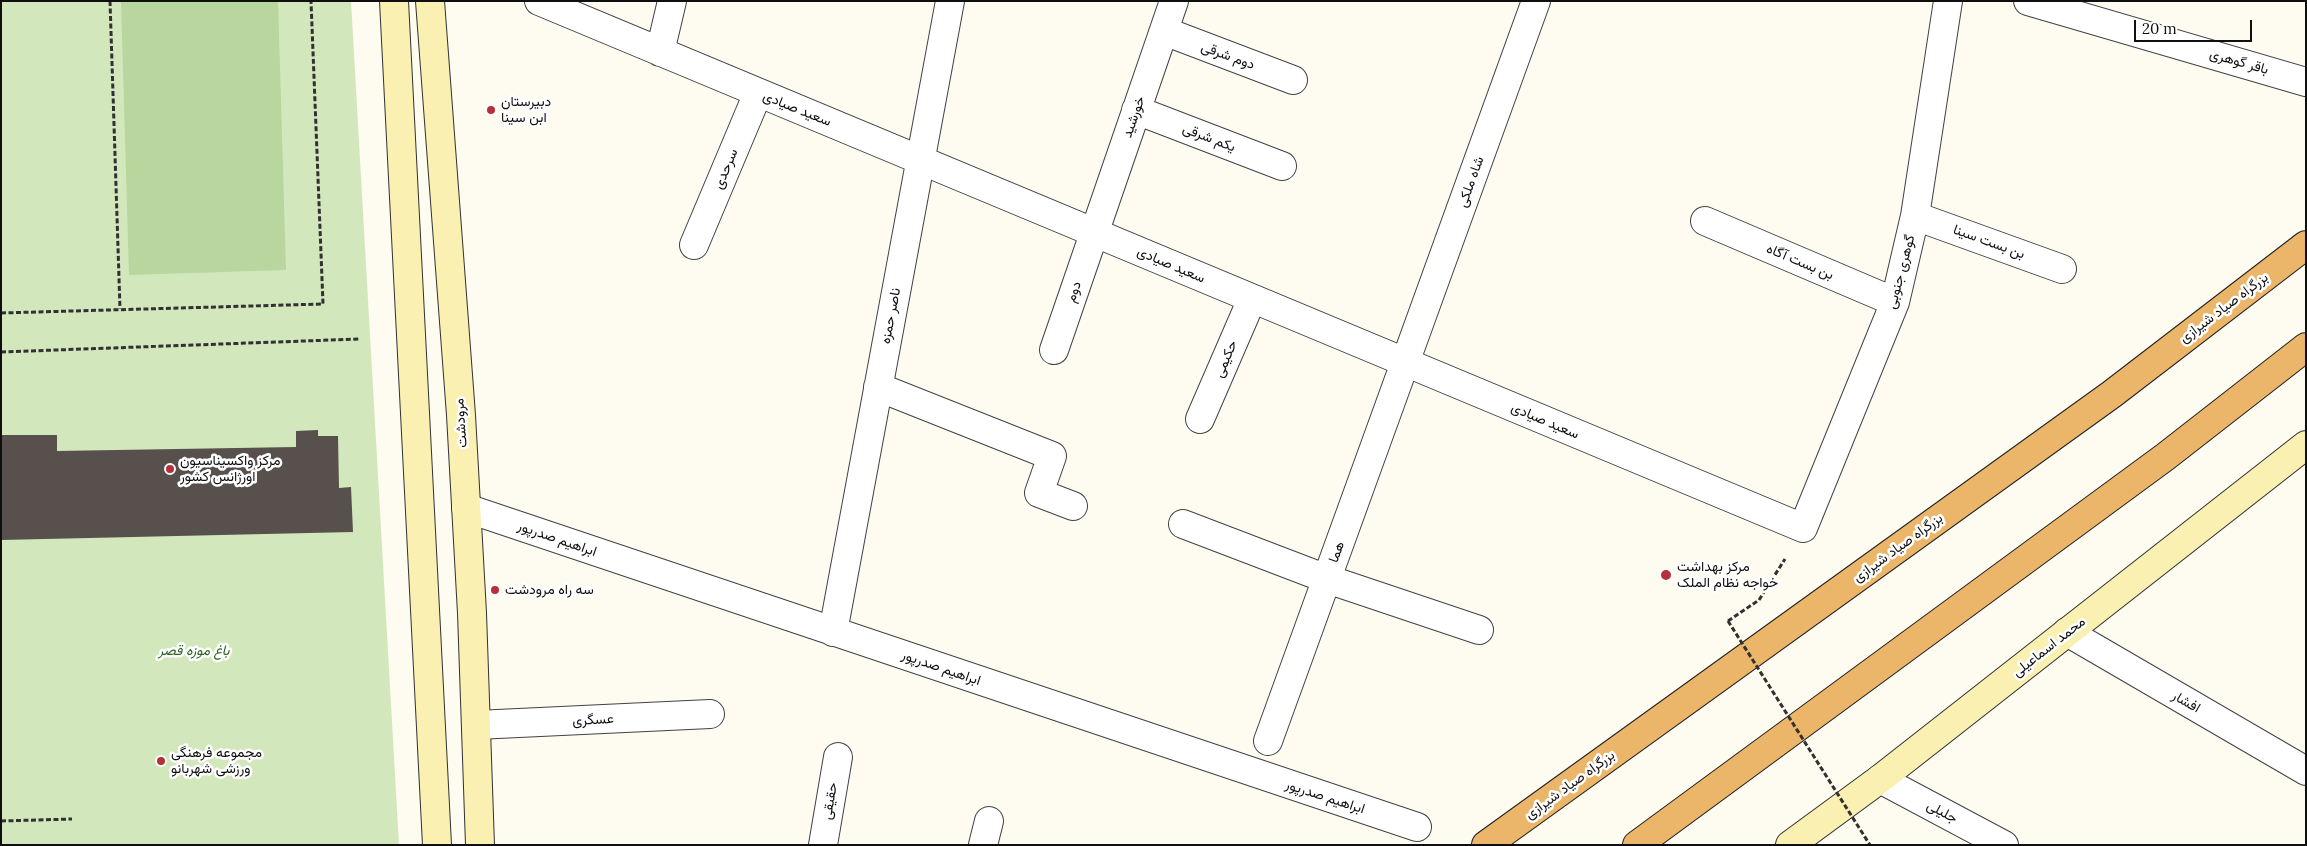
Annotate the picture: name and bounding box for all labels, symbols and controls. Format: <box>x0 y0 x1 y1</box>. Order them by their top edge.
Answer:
scale bar <box>2137 10 2254 42</box>
text: 20 m <box>2142 19 2177 38</box>
street label: دوم شرقی <box>1199 39 1257 73</box>
street label: باقر گوهری <box>2207 46 2271 78</box>
street label: سعید صیادی <box>760 88 834 130</box>
place label: دبیرستان ابن سینا <box>501 94 551 126</box>
street label: خورشید <box>1119 94 1149 140</box>
marker: دبیرستان ابن سینا <box>485 104 497 116</box>
street label: یکم شرقی <box>1180 120 1238 156</box>
street label: سرحدی <box>710 146 742 192</box>
street label: شاه ملکی <box>1454 154 1488 210</box>
street label: بن بست سینا <box>1951 221 2027 263</box>
street label: گوهری جنوبی <box>1883 233 1919 311</box>
street label: بن بست آگاه <box>1764 240 1836 284</box>
street label: سعید صیادی <box>1134 243 1208 287</box>
street label: بزرگراه صیاد شیرازی <box>2176 269 2272 347</box>
street label: دوم <box>1063 279 1085 305</box>
street label: ناصر حمزه <box>877 287 905 345</box>
street label: حکیمی <box>1211 338 1241 380</box>
street label: مرودشت <box>451 398 471 448</box>
street label: سعید صیادی <box>1508 399 1582 443</box>
place label: مرکز واکسیناسیون اورژانس کشور <box>180 453 280 486</box>
marker: مرکز واکسیناسیون اورژانس کشور <box>164 463 176 475</box>
street label: بزرگراه صیاد شیرازی <box>1850 510 1946 586</box>
street label: ابراهیم صدرپور <box>515 518 599 560</box>
street label: هما <box>1325 539 1349 565</box>
place label: مرکز بهداشت خواجه نظام الملک <box>1677 559 1778 592</box>
marker: مرکز بهداشت خواجه نظام الملک <box>1659 568 1673 582</box>
place label: سه راه مرودشت <box>505 582 594 598</box>
marker: سه راه مرودشت <box>489 584 501 596</box>
street label: محمد اسماعیلی <box>2009 613 2089 681</box>
park label: باغ موزه قصر <box>159 643 229 659</box>
street label: ابراهیم صدرپور <box>899 647 983 689</box>
street label: افشار <box>2169 687 2203 717</box>
street label: عسگری <box>572 711 614 729</box>
place label: مجموعه فرهنگی ورزشی شهربانو <box>171 745 262 778</box>
street label: بزرگراه صیاد شیرازی <box>1522 747 1618 823</box>
marker: مجموعه فرهنگی ورزشی شهربانو <box>155 755 167 767</box>
street label: ابراهیم صدرپور <box>1283 776 1367 818</box>
street label: حقیقی <box>818 781 842 821</box>
street label: جلیلی <box>1924 797 1960 827</box>

